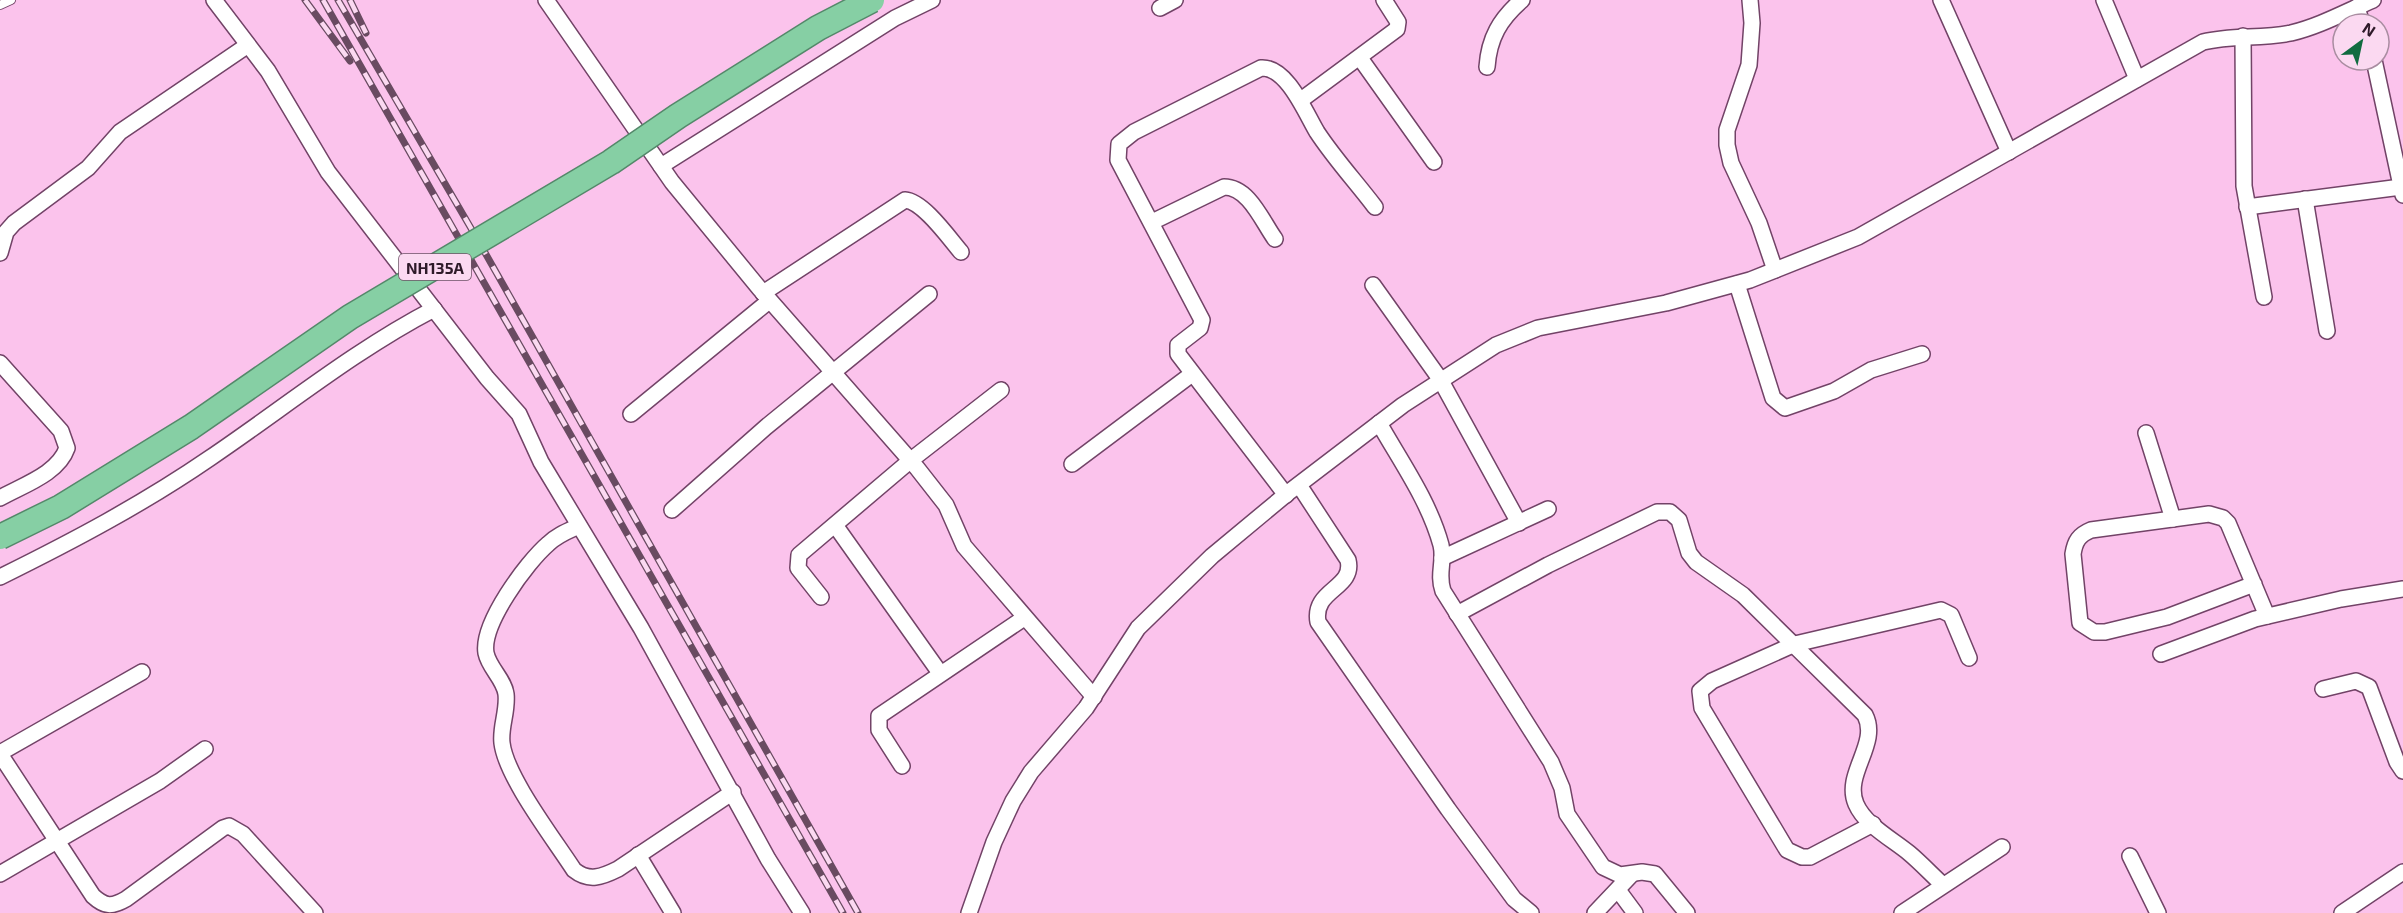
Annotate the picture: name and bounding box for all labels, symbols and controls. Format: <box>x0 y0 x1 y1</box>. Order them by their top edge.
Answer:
north arrow <box>2331 12 2391 72</box>
text: N <box>2359 18 2379 40</box>
road number: NH135A <box>399 254 471 280</box>

